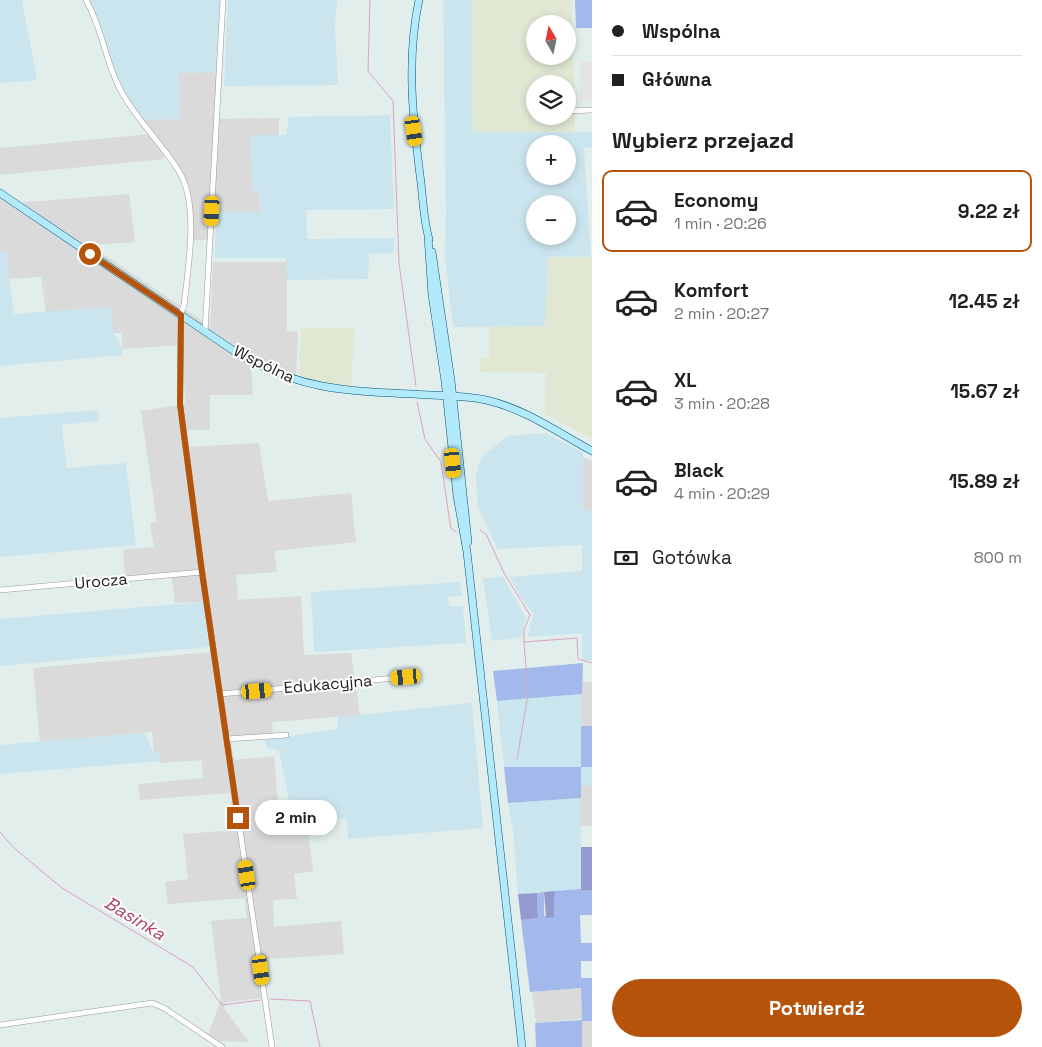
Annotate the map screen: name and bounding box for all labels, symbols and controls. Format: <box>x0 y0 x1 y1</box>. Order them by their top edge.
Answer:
north arrow <box>526 15 576 65</box>
map controls <box>526 15 576 245</box>
text: Wspólna <box>642 19 721 44</box>
text: Główna <box>642 67 712 92</box>
button: layers <box>526 75 576 125</box>
car <box>404 115 423 147</box>
text: Wybierz przejazd <box>612 126 794 154</box>
button: + <box>526 135 576 185</box>
text: Economy <box>674 188 758 213</box>
icon: car <box>614 189 659 234</box>
button: − <box>526 195 576 245</box>
car <box>203 196 220 226</box>
text: 9.22 zł <box>958 199 1020 224</box>
text: 1 min · 20:26 <box>674 213 767 234</box>
route start <box>79 243 101 265</box>
text: Komfort <box>674 278 749 303</box>
icon: car <box>614 279 659 324</box>
text: 12.45 zł <box>949 289 1020 314</box>
text: 2 min · 20:27 <box>674 303 769 324</box>
street label: Wspólna <box>230 340 298 388</box>
text: XL <box>674 368 697 393</box>
icon: car <box>614 369 659 414</box>
text: 15.67 zł <box>950 379 1020 404</box>
text: 3 min · 20:28 <box>674 393 770 414</box>
car <box>443 447 462 479</box>
text: Black <box>674 458 724 483</box>
icon: car <box>614 459 659 504</box>
text: 15.89 zł <box>949 469 1020 494</box>
text: 4 min · 20:29 <box>674 483 770 504</box>
icon: cash <box>612 544 640 572</box>
text: Gotówka <box>652 545 732 570</box>
text: 800 m <box>974 547 1022 568</box>
street label: Urocza <box>74 568 128 594</box>
car <box>390 668 421 686</box>
street label: Edukacyjna <box>283 670 373 698</box>
car <box>241 682 272 700</box>
callout: 2 min <box>256 800 338 836</box>
route end <box>227 807 249 829</box>
text: 2 min <box>275 807 317 828</box>
car <box>237 859 256 891</box>
water label: Basinka <box>100 891 170 945</box>
car <box>251 954 270 986</box>
button: Potwierdź <box>612 979 1022 1037</box>

